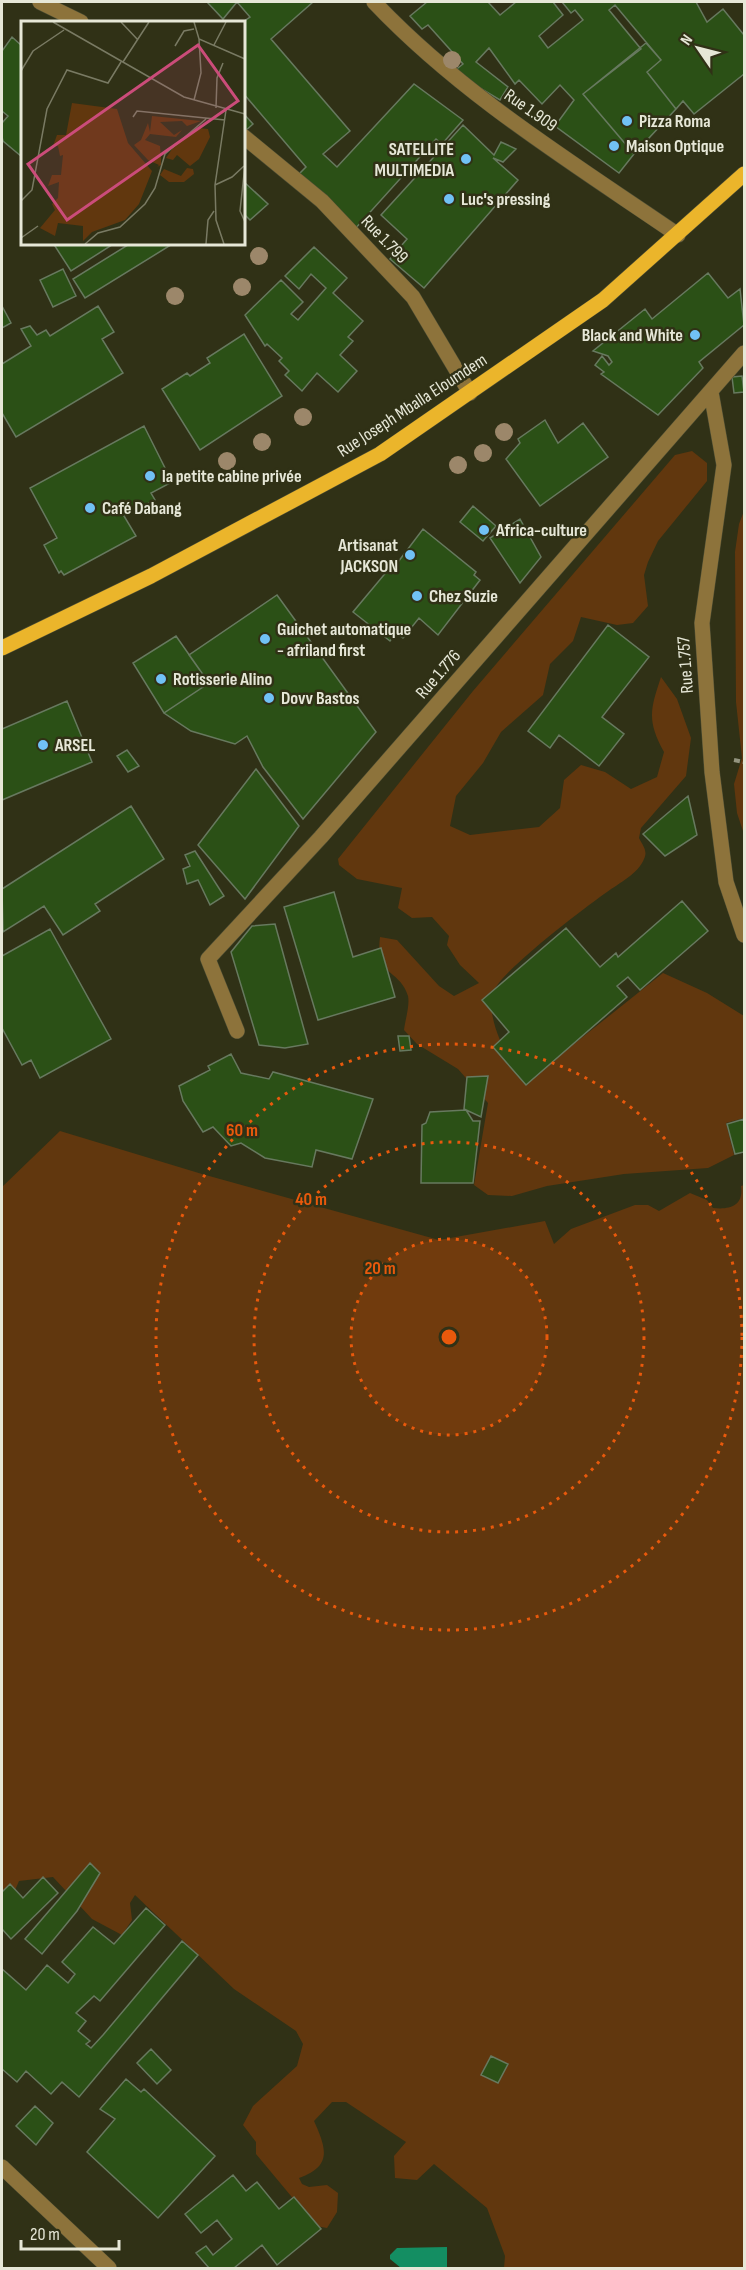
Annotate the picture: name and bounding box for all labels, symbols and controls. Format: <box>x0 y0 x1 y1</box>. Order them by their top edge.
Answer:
north arrow <box>668 18 728 78</box>
inset map <box>21 21 244 244</box>
text: N <box>677 31 697 49</box>
street label: Rue 1.909 <box>500 85 561 136</box>
place label: Pizza Roma <box>639 111 711 132</box>
marker: Pizza Roma <box>620 114 634 128</box>
place label: Maison Optique <box>626 136 724 157</box>
place label: SATELLITE MULTIMEDIA <box>375 139 454 181</box>
marker: Maison Optique <box>607 139 621 153</box>
marker: SATELLITE MULTIMEDIA <box>459 152 473 166</box>
place label: Luc's pressing <box>461 189 551 210</box>
marker: Luc's pressing <box>442 192 456 206</box>
street label: Rue 1.799 <box>357 211 413 268</box>
place label: Black and White <box>582 325 683 346</box>
marker: Black and White <box>688 328 702 342</box>
street label: Rue Joseph Mballa Eloumdem <box>334 349 491 462</box>
place label: la petite cabine privée <box>162 466 302 487</box>
marker: la petite cabine privée <box>143 469 157 483</box>
place label: Café Dabang <box>102 498 182 519</box>
marker: Café Dabang <box>83 501 97 515</box>
place label: Africa-culture <box>495 520 587 541</box>
marker: Africa-culture <box>477 523 491 537</box>
place label: Artisanat JACKSON <box>337 535 398 577</box>
marker: Artisanat JACKSON <box>403 548 417 562</box>
place label: Chez Suzie <box>429 586 498 607</box>
marker: Chez Suzie <box>410 589 424 603</box>
place label: Guichet automatique - afriland first <box>277 619 411 661</box>
marker: Guichet automatique - afriland first <box>258 632 272 646</box>
street label: Rue 1.757 <box>673 635 698 694</box>
street label: Rue 1.776 <box>411 646 465 703</box>
place label: Rotisserie Alino <box>173 669 272 690</box>
marker: Rotisserie Alino <box>154 672 168 686</box>
place label: Dovv Bastos <box>281 688 359 709</box>
marker: Dovv Bastos <box>262 691 276 705</box>
place label: ARSEL <box>54 735 95 756</box>
marker: ARSEL <box>36 738 50 752</box>
text: 60 m <box>226 1120 258 1141</box>
text: 40 m <box>295 1189 327 1210</box>
text: 20 m <box>364 1258 396 1279</box>
centre of rings <box>439 1327 459 1347</box>
scale bar <box>21 2213 118 2251</box>
text: 20 m <box>30 2224 60 2245</box>

